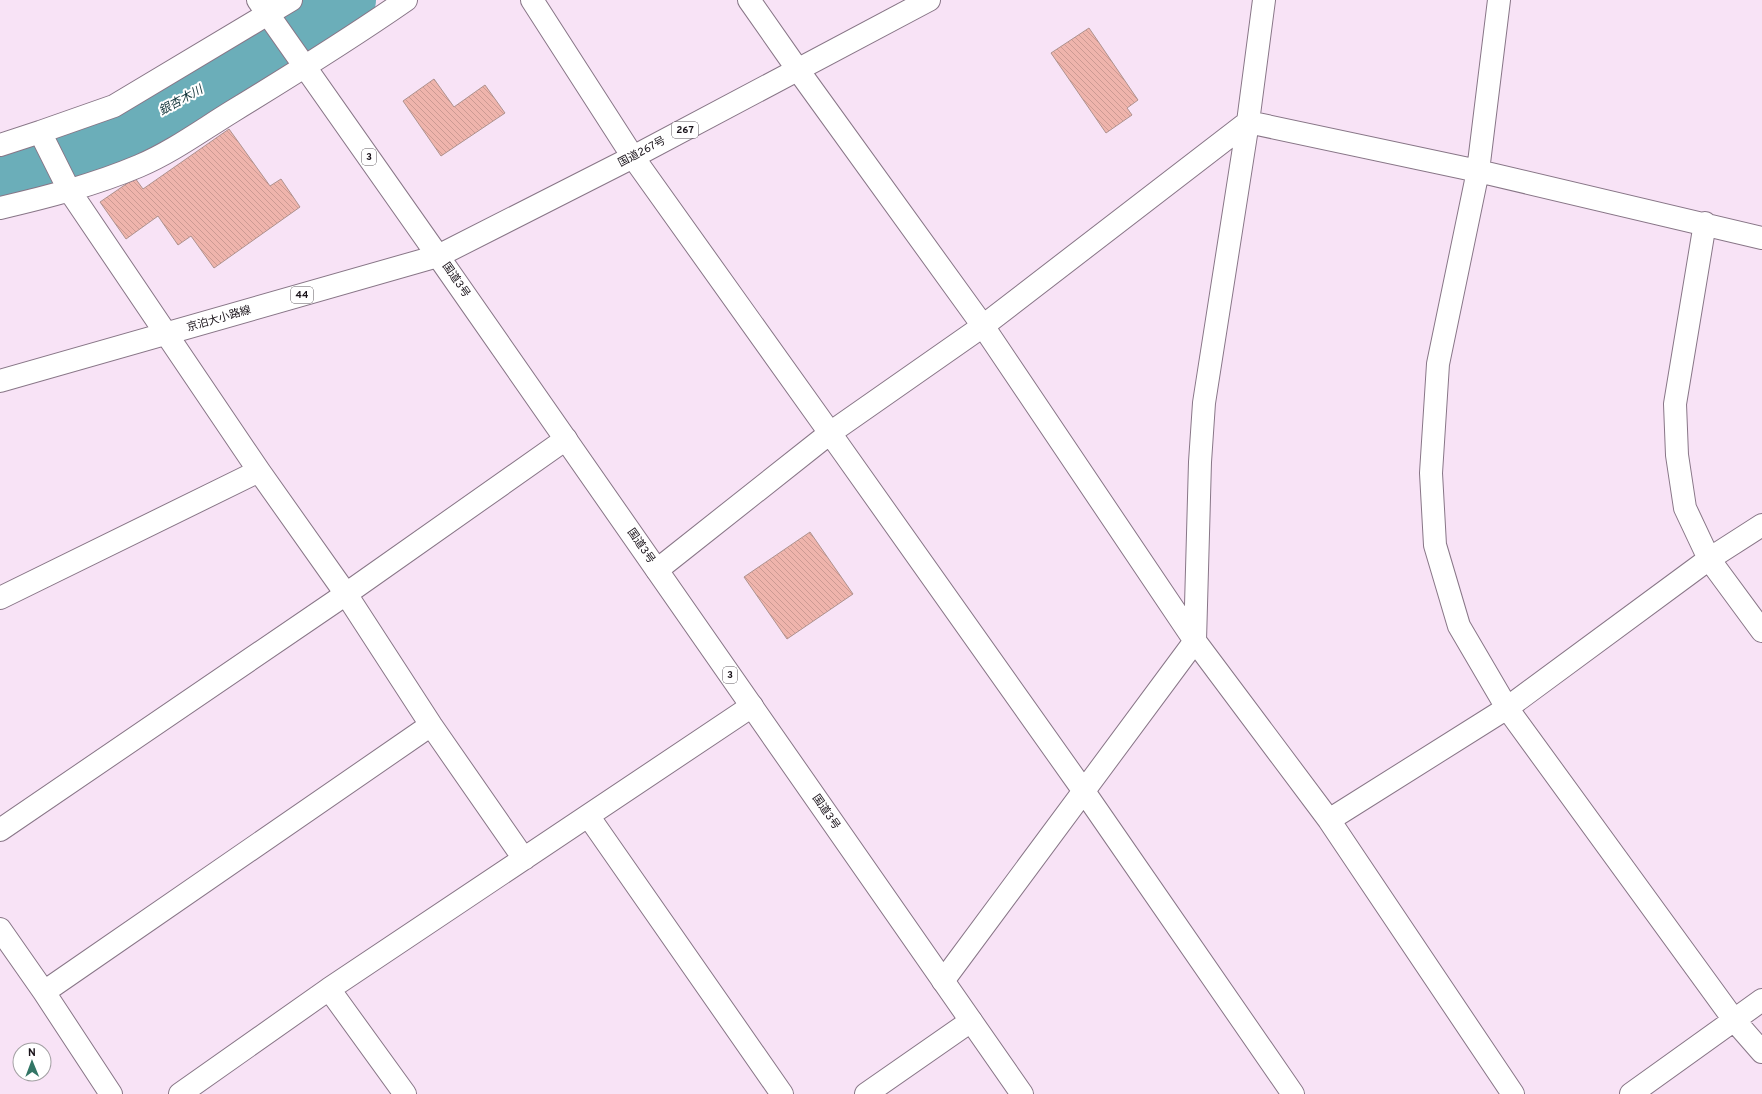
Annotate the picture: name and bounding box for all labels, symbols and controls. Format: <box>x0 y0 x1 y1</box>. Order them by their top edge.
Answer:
water label: 銀杏木川 <box>156 81 208 120</box>
road number: 267 <box>672 122 698 138</box>
street label: 国道267号 <box>616 134 668 170</box>
road number: 3 <box>362 149 376 165</box>
street label: 国道3号 <box>439 260 473 300</box>
road number: 44 <box>291 287 313 303</box>
street label: 京泊大小路線 <box>185 303 253 335</box>
street label: 国道3号 <box>624 526 658 566</box>
road number: 3 <box>723 667 737 683</box>
street label: 国道3号 <box>809 792 843 832</box>
north arrow <box>12 1042 52 1082</box>
text: N <box>28 1046 36 1060</box>

